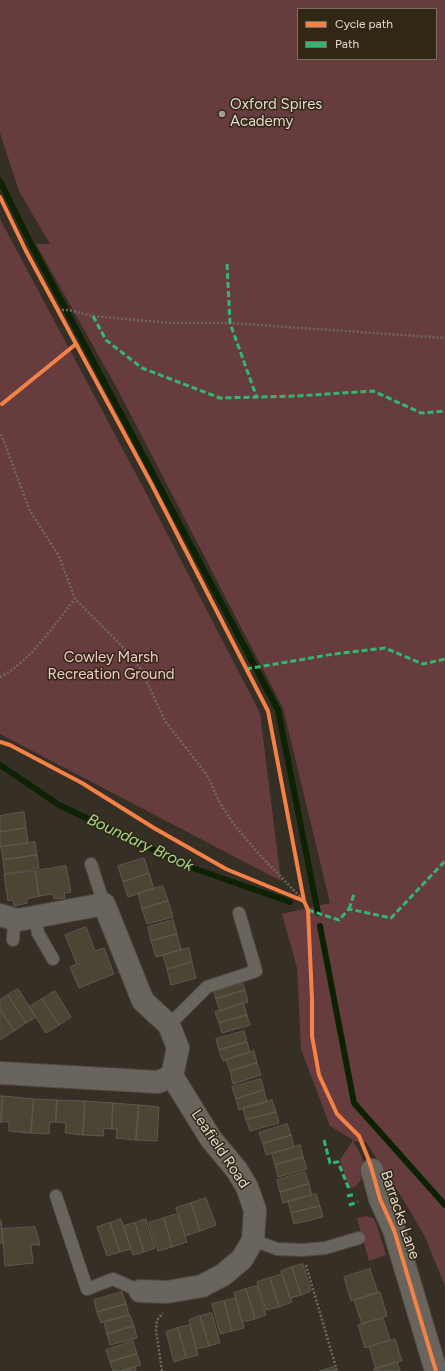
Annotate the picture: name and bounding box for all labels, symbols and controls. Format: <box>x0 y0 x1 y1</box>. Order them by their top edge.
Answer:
legend <box>297 8 437 60</box>
text: Cycle path <box>335 17 393 31</box>
text: Path <box>335 37 359 51</box>
place label: Oxford Spires Academy <box>230 96 322 131</box>
marker: Oxford Spires Academy <box>217 109 227 119</box>
park label: Cowley Marsh Recreation Ground <box>47 649 175 684</box>
water label: Boundary Brook <box>84 810 196 876</box>
street label: Leafield Road <box>187 1106 253 1192</box>
street label: Barracks Lane <box>376 1168 424 1262</box>

